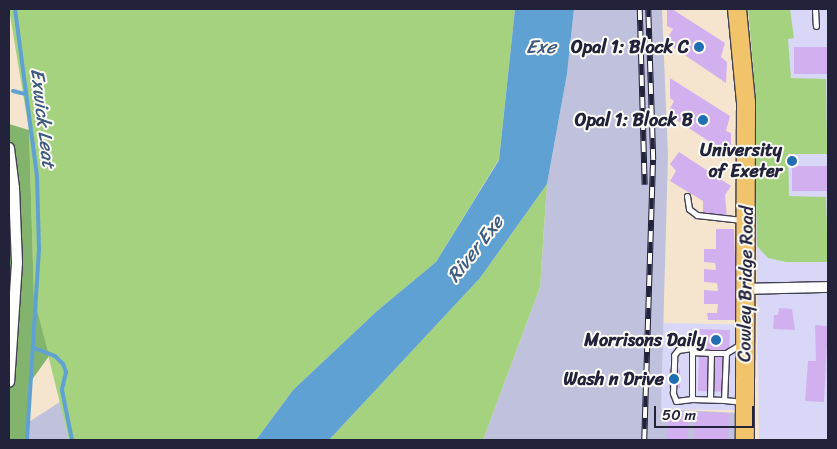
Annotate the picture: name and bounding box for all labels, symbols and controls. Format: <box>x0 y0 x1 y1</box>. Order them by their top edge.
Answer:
water label: Exe <box>526 36 556 58</box>
place label: Opal 1: Block C <box>571 36 689 58</box>
marker: Opal 1: Block C <box>693 41 705 53</box>
water label: Exwick Leat <box>26 67 60 169</box>
place label: Opal 1: Block B <box>575 109 693 131</box>
marker: Opal 1: Block B <box>697 114 709 126</box>
place label: University of Exeter <box>700 140 782 182</box>
marker: University of Exeter <box>786 155 798 167</box>
street label: Cowley Bridge Road <box>734 206 758 362</box>
water label: River Exe <box>442 211 508 287</box>
place label: Morrisons Daily <box>584 329 706 351</box>
marker: Morrisons Daily <box>710 334 722 346</box>
place label: Wash n Drive <box>564 368 664 390</box>
marker: Wash n Drive <box>668 373 680 385</box>
scale bar <box>657 396 757 428</box>
text: 50 m <box>662 402 696 428</box>

